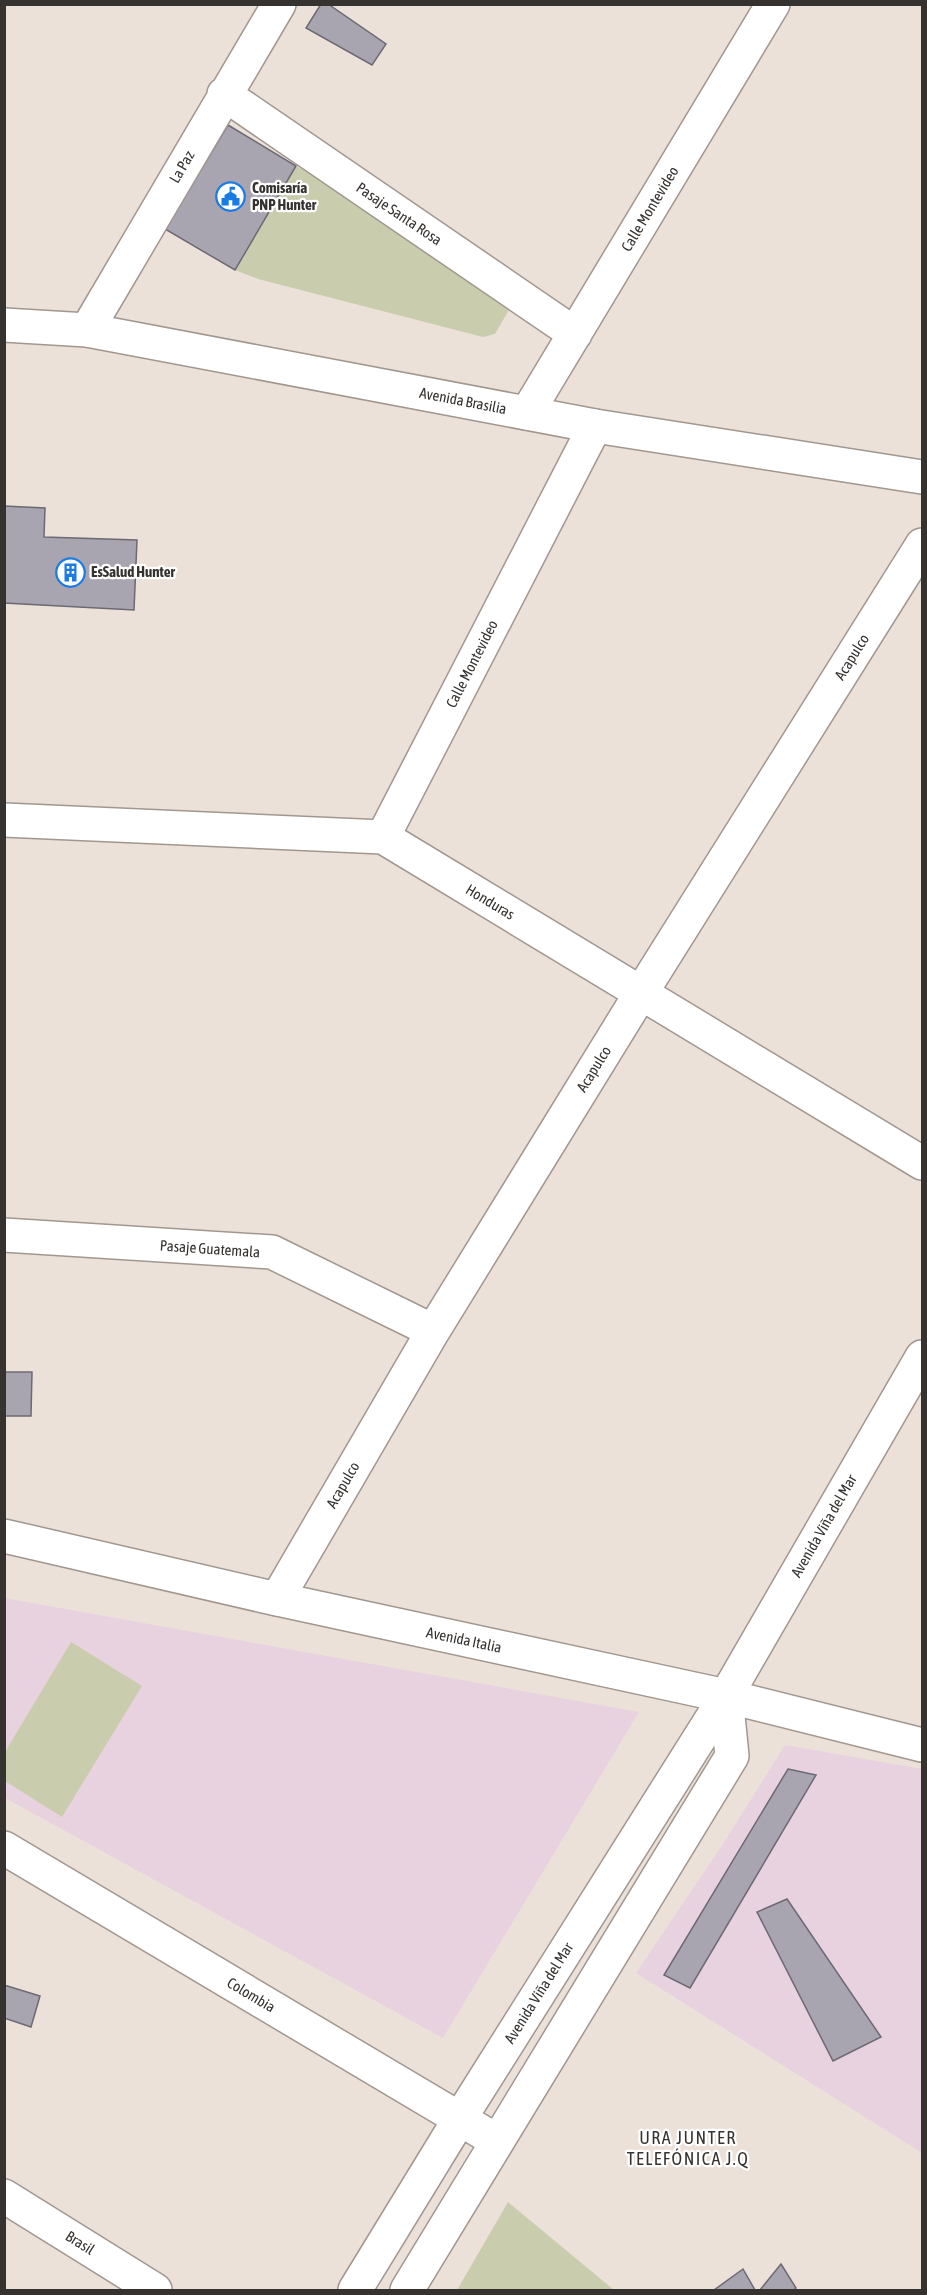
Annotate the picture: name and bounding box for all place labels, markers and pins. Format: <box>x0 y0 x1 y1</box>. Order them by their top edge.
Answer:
place label: Comisaría PNP Hunter <box>252 179 317 213</box>
public building icon: Comisaría PNP Hunter <box>215 181 247 213</box>
building icon: EsSalud Hunter <box>54 556 86 588</box>
place label: EsSalud Hunter <box>91 563 176 580</box>

